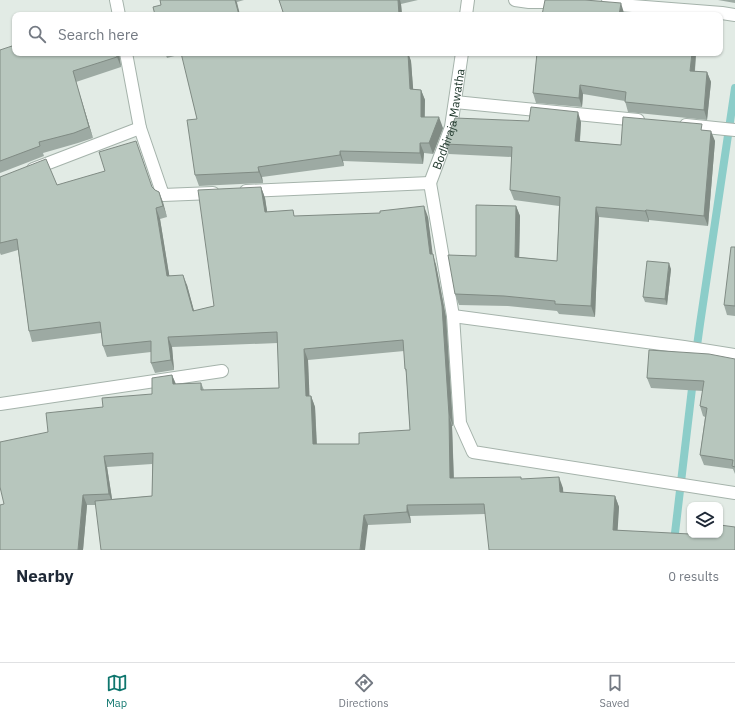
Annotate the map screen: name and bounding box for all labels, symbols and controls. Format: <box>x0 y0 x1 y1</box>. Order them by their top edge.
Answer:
search box <box>12 12 723 56</box>
icon: search <box>26 23 48 45</box>
text: Search here <box>58 25 138 44</box>
street label: Bodhiraja Mawatha <box>428 67 467 171</box>
map controls <box>687 502 723 538</box>
button: layers <box>687 502 723 538</box>
text: Nearby <box>16 565 74 587</box>
text: 0 results <box>668 568 719 585</box>
tab: Map <box>106 672 128 710</box>
tab: Directions <box>339 672 389 710</box>
tab: Saved <box>600 672 629 710</box>

